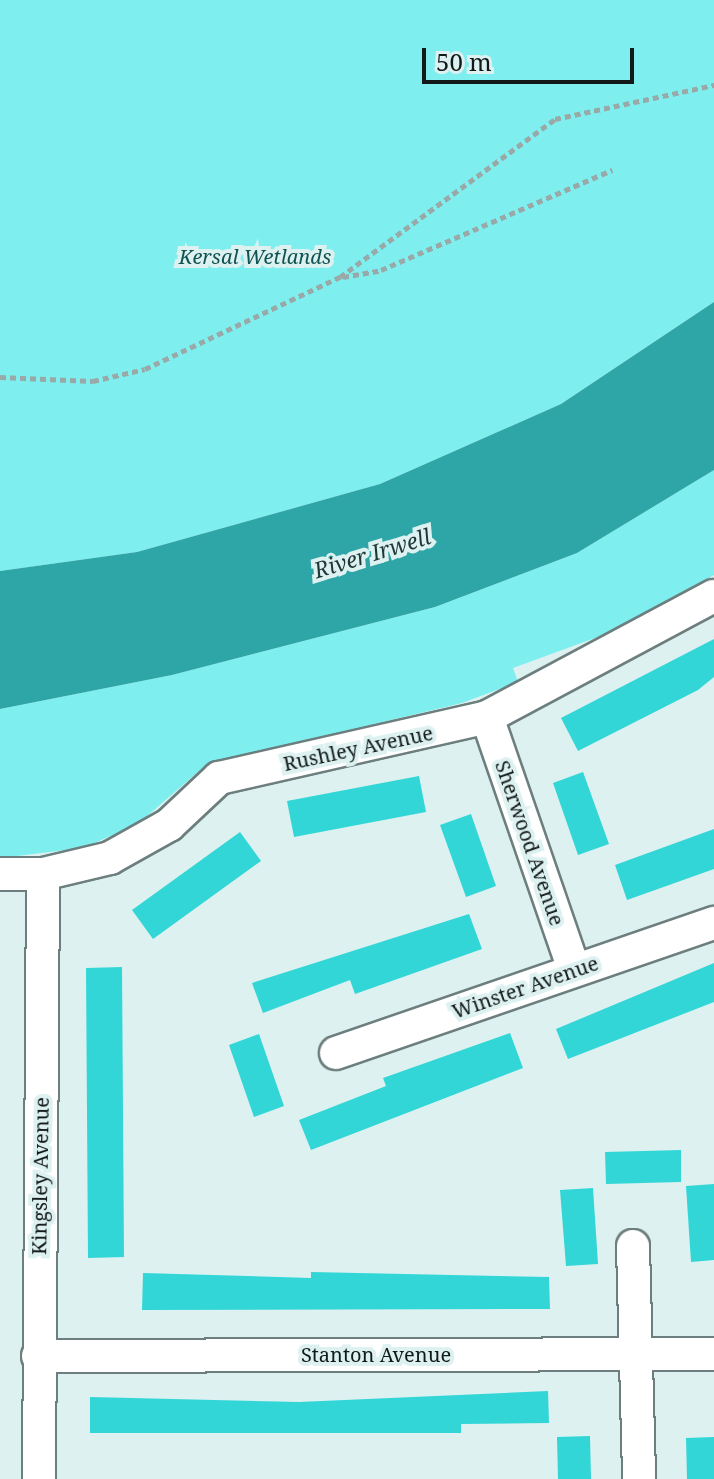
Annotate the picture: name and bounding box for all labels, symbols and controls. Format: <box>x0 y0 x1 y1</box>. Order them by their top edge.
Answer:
scale bar <box>426 32 638 82</box>
text: 50 m <box>436 45 492 78</box>
park label: Kersal Wetlands <box>179 244 331 268</box>
water label: River Irwell <box>310 523 434 583</box>
street label: Rushley Avenue <box>281 720 435 776</box>
street label: Sherwood Avenue <box>490 757 570 929</box>
street label: Winster Avenue <box>449 951 601 1023</box>
street label: Kingsley Avenue <box>27 1097 53 1255</box>
street label: Stanton Avenue <box>301 1342 451 1366</box>

